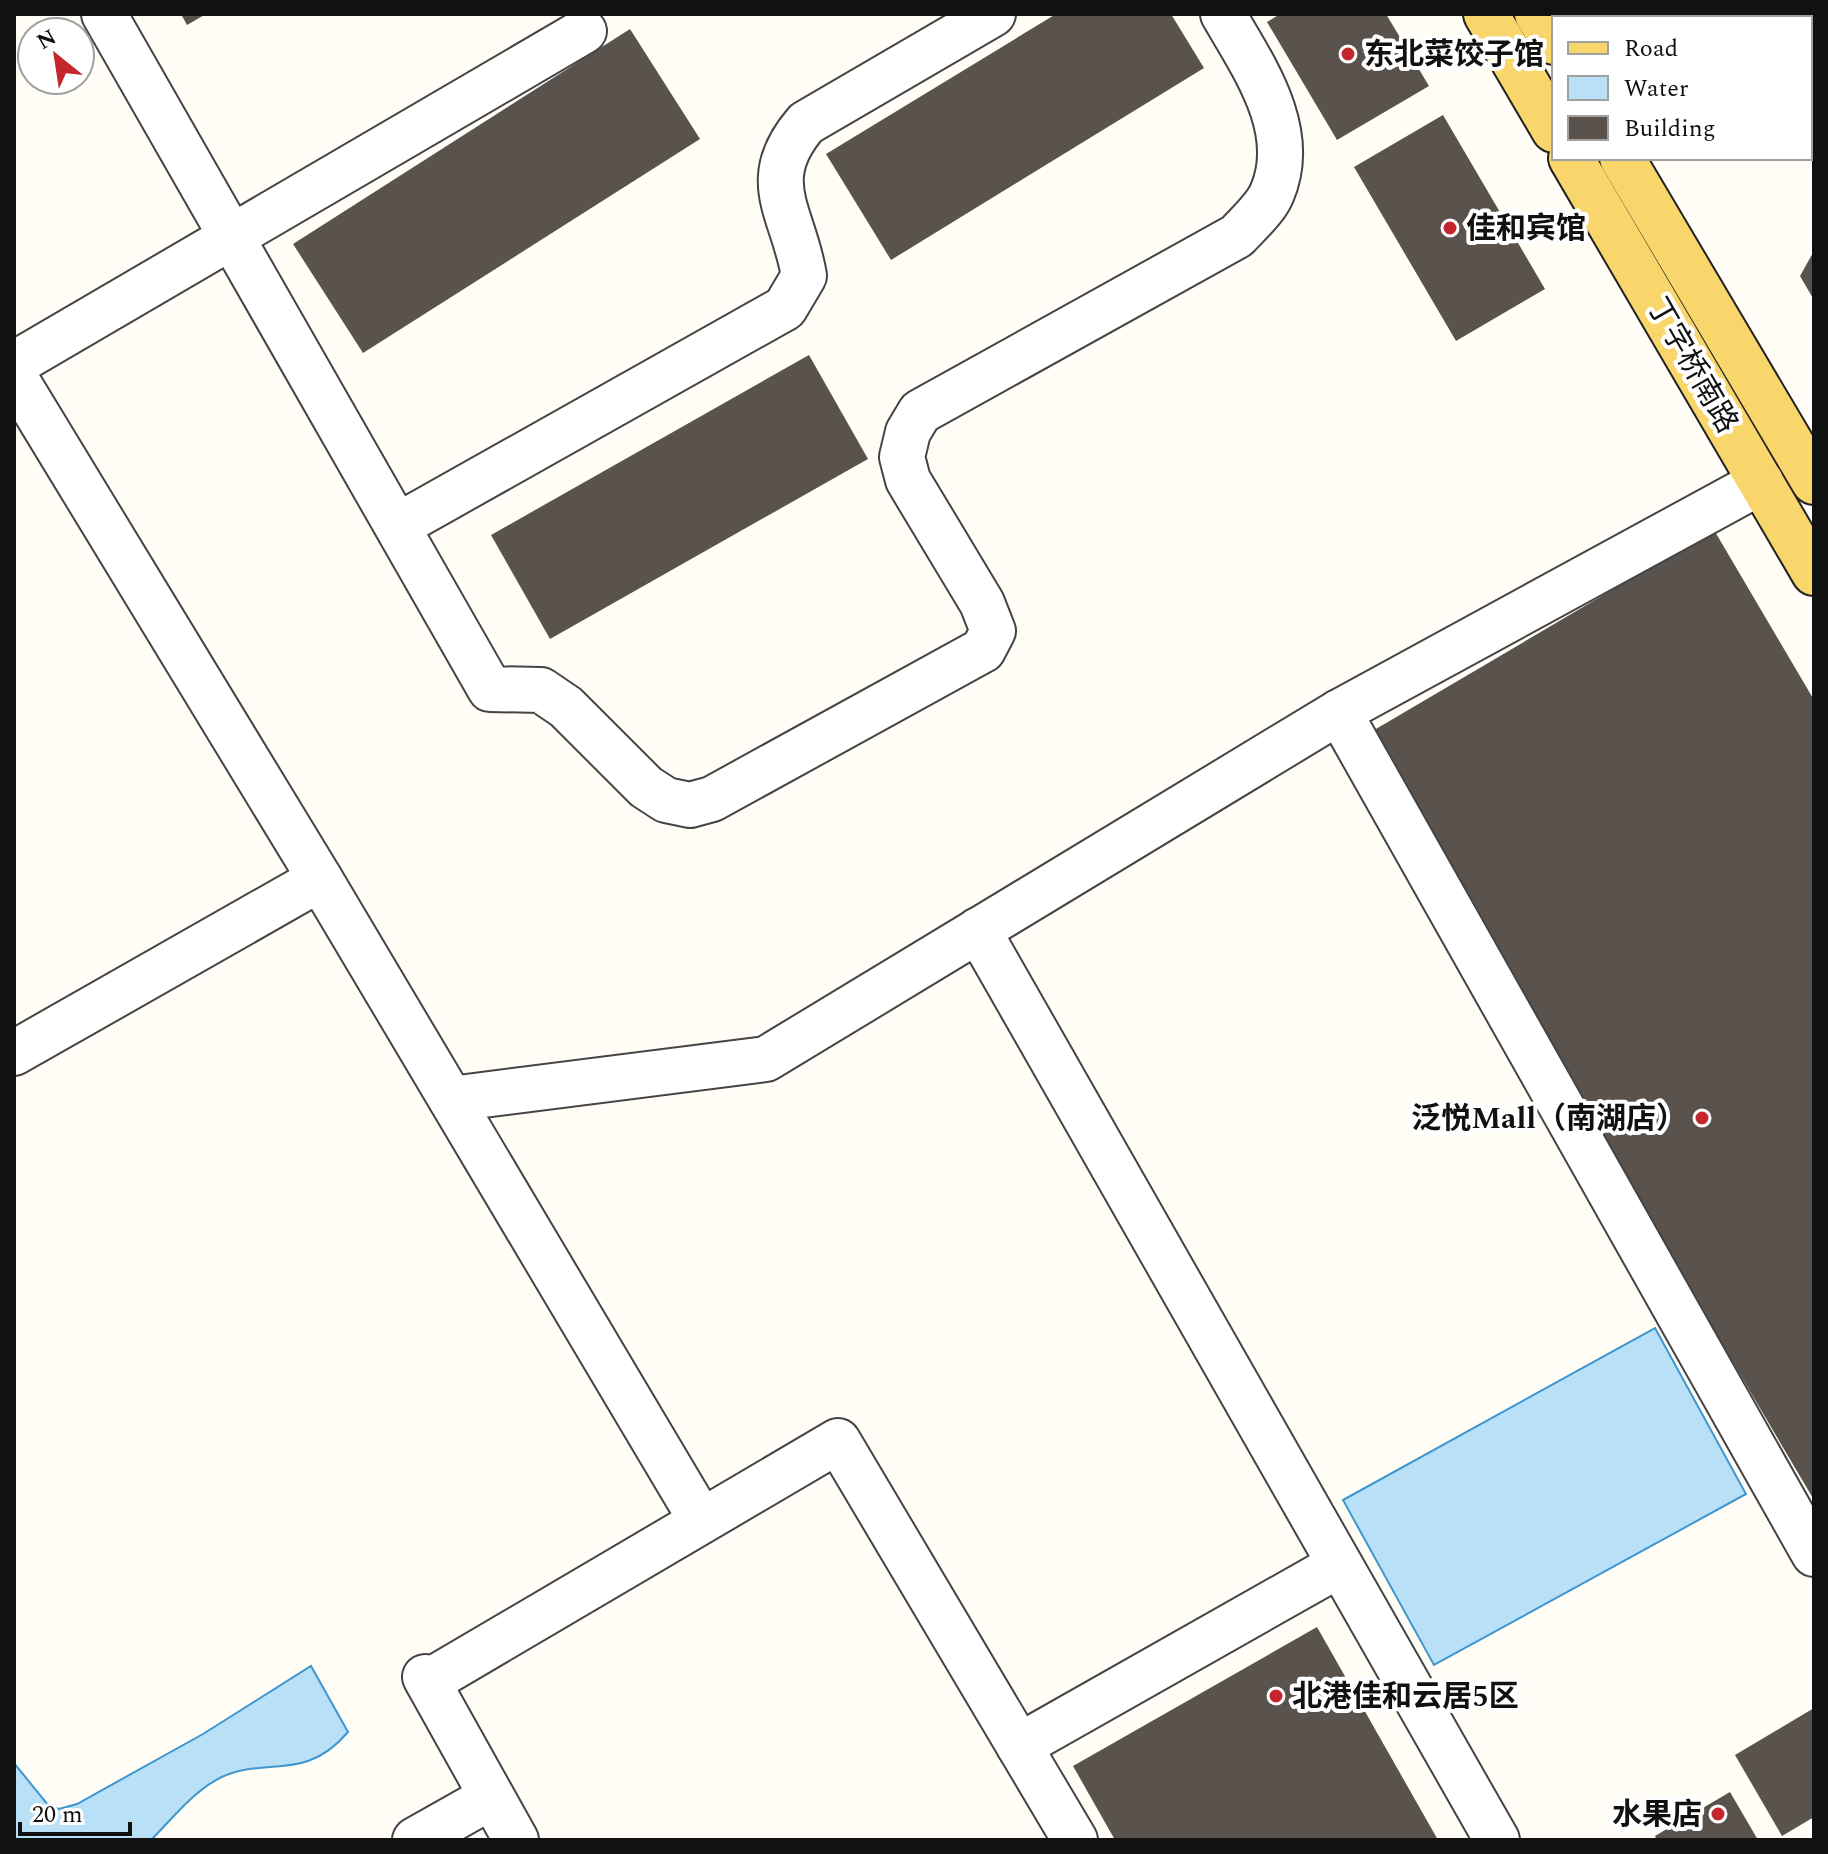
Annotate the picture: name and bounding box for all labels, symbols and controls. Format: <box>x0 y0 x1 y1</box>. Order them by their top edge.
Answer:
north arrow <box>16 16 96 96</box>
legend <box>1552 16 1812 160</box>
text: N <box>31 21 63 59</box>
text: Road <box>1624 31 1678 67</box>
place label: 东北菜饺子馆 <box>1364 32 1544 78</box>
marker: 东北菜饺子馆 <box>1339 45 1357 63</box>
text: Water <box>1624 71 1688 107</box>
text: Building <box>1624 111 1716 147</box>
place label: 佳和宾馆 <box>1466 206 1586 252</box>
marker: 佳和宾馆 <box>1441 219 1459 237</box>
street label: 丁字桥南路 <box>1635 289 1750 442</box>
place label: 泛悦Mall（南湖店） <box>1411 1096 1686 1142</box>
marker: 泛悦Mall（南湖店） <box>1693 1109 1711 1127</box>
place label: 北港佳和云居5区 <box>1292 1674 1519 1720</box>
marker: 北港佳和云居5区 <box>1267 1687 1285 1705</box>
scale bar <box>20 1786 130 1836</box>
place label: 水果店 <box>1612 1792 1702 1838</box>
text: 20 m <box>32 1797 83 1833</box>
marker: 水果店 <box>1709 1805 1727 1823</box>

